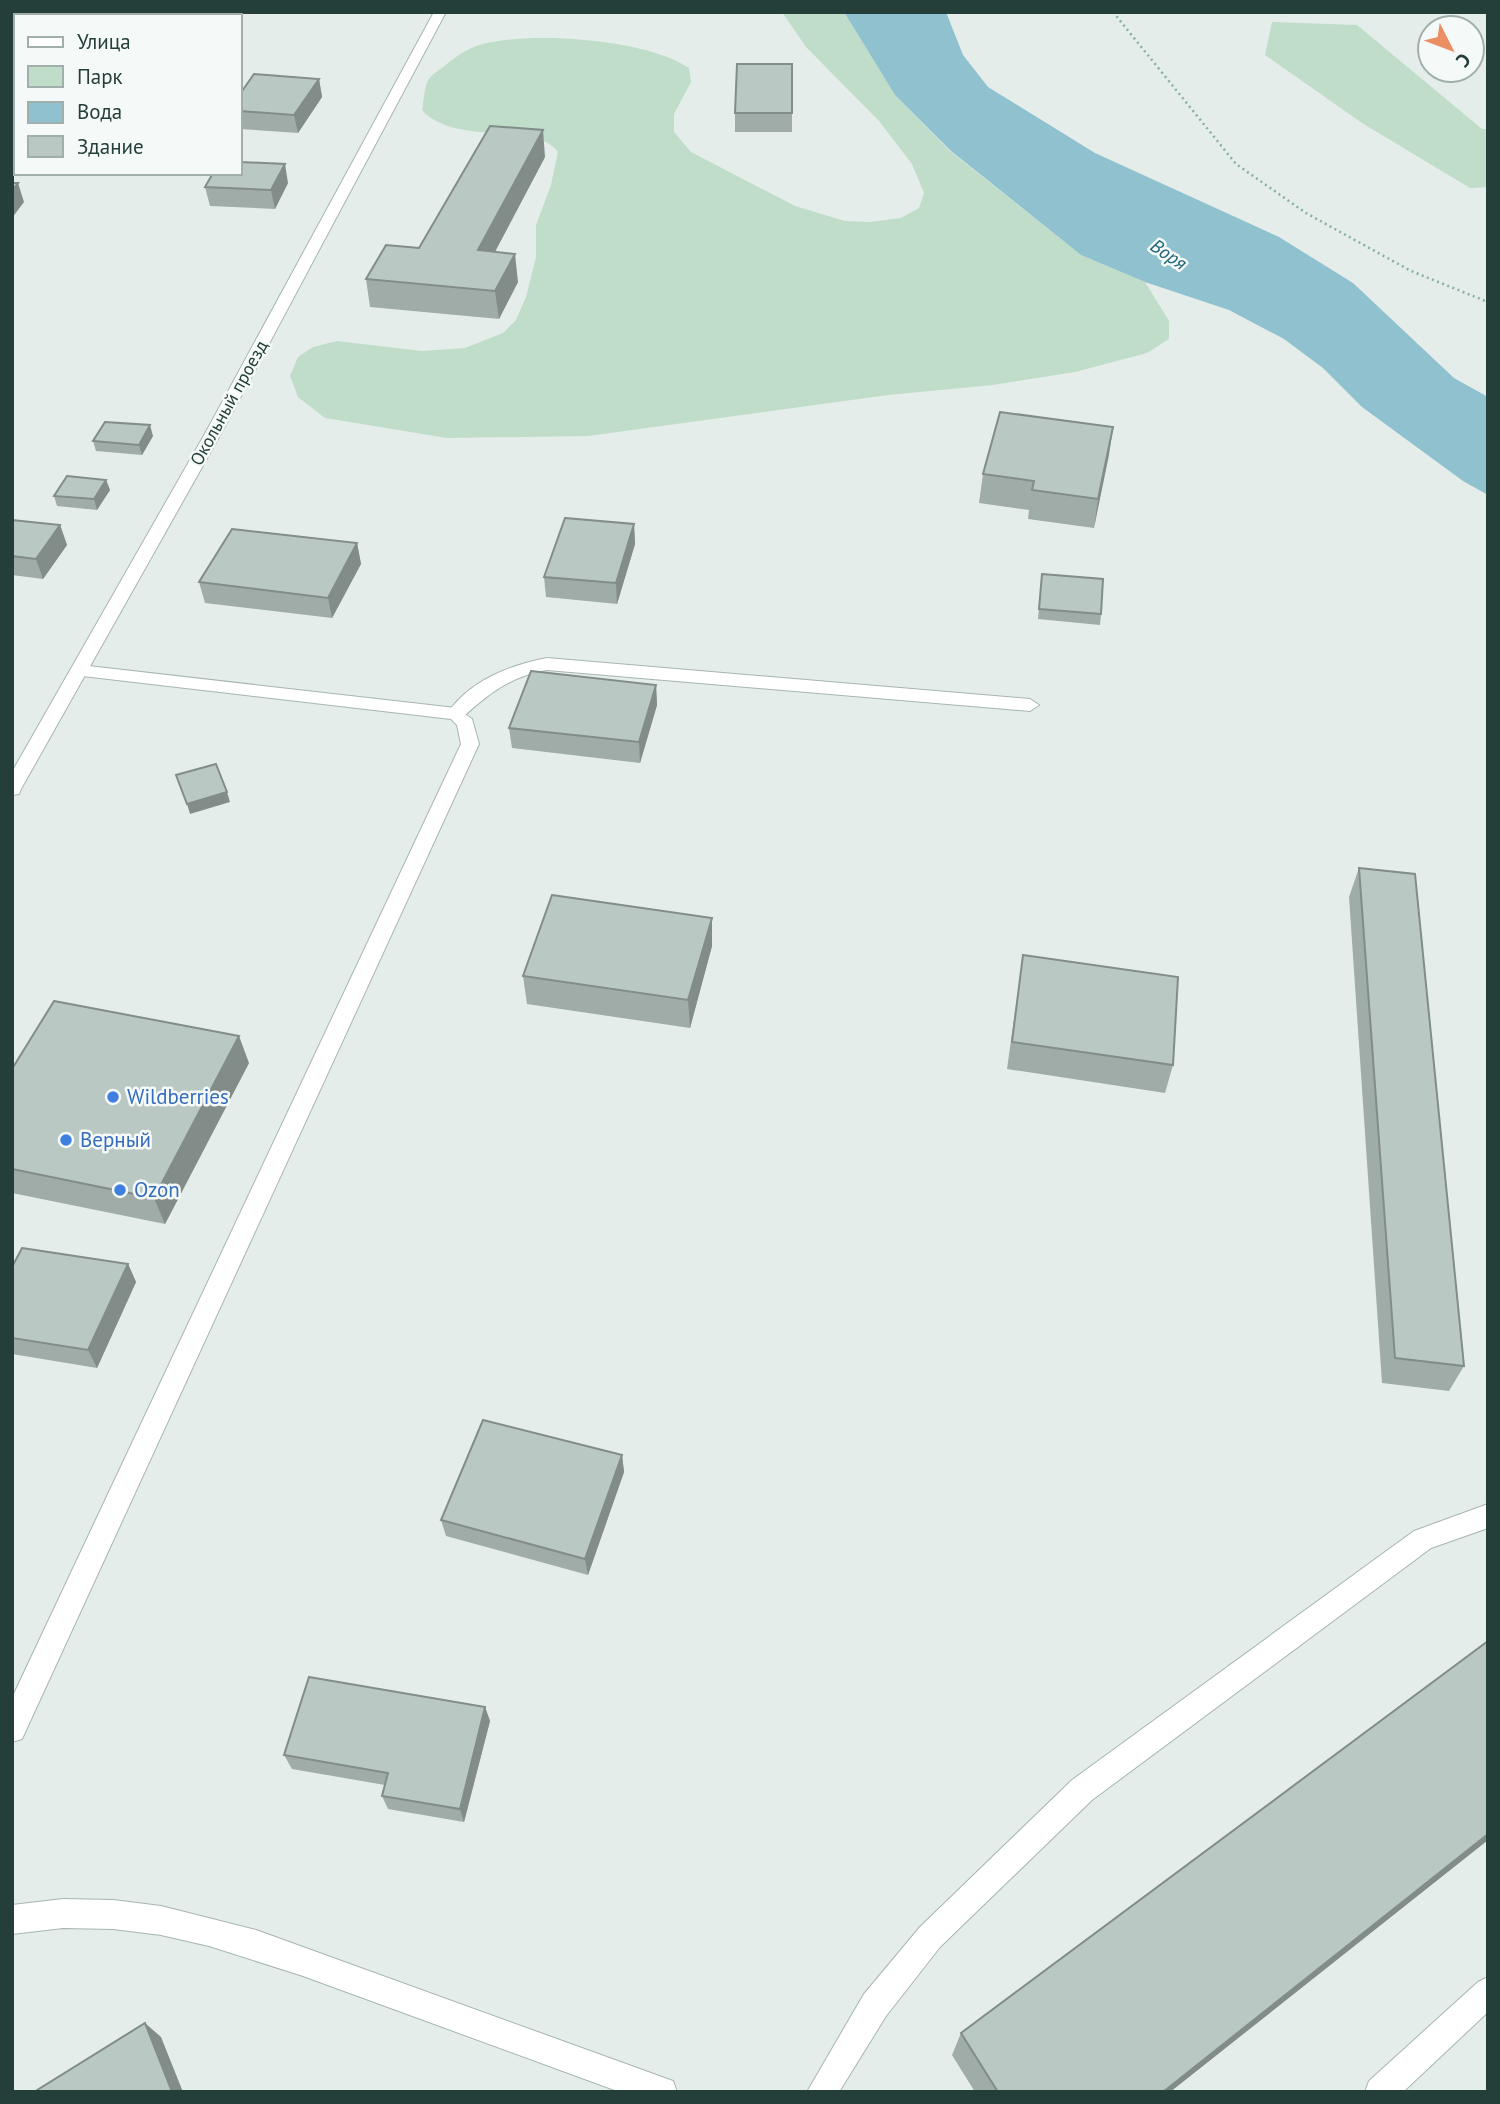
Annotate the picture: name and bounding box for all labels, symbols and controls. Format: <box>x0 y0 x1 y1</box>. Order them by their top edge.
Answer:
legend <box>14 14 242 175</box>
north arrow <box>1416 14 1486 84</box>
text: Улица <box>77 28 131 55</box>
text: С <box>1451 48 1476 73</box>
text: Парк <box>77 63 123 90</box>
text: Вода <box>77 98 122 125</box>
text: Здание <box>77 133 144 160</box>
water label: Воря <box>1146 233 1192 275</box>
street label: Окольный проезд <box>185 336 273 469</box>
place label: Wildberries <box>127 1083 229 1110</box>
marker: Wildberries <box>105 1089 121 1105</box>
place label: Верный <box>80 1126 151 1153</box>
marker: Верный <box>58 1132 74 1148</box>
place label: Ozon <box>134 1176 180 1203</box>
marker: Ozon <box>112 1182 128 1198</box>

